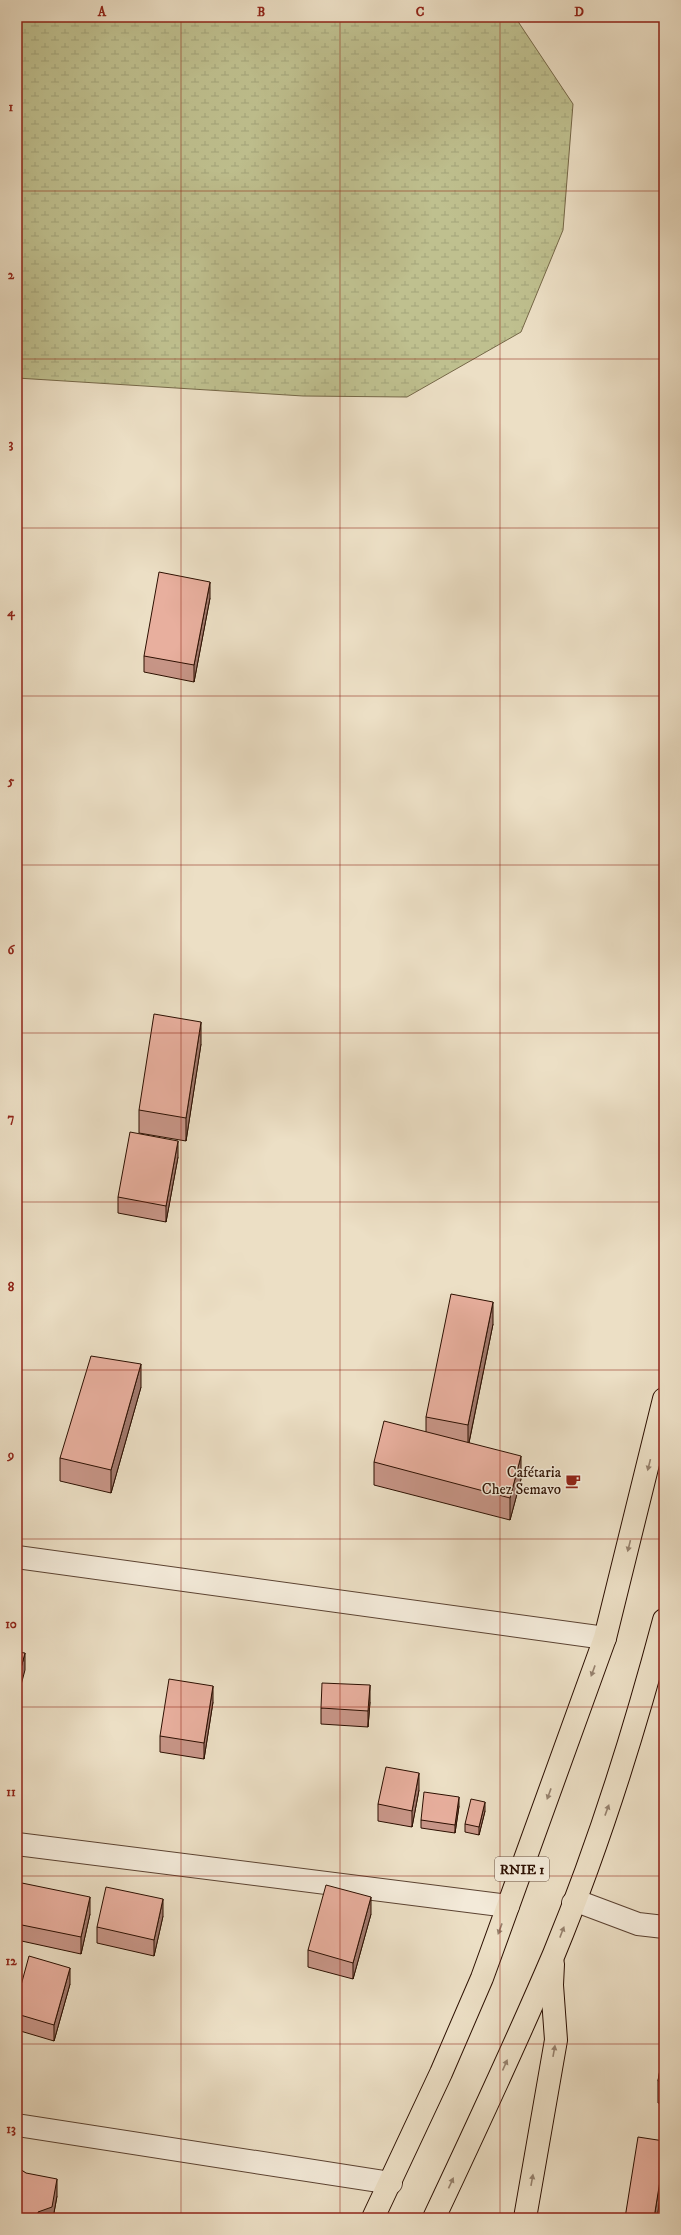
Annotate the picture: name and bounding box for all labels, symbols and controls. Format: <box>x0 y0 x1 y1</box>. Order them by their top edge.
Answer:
text: A <box>97 4 107 20</box>
text: B <box>257 4 265 20</box>
text: C <box>416 4 425 20</box>
text: D <box>574 4 584 20</box>
text: 1 <box>9 99 14 115</box>
text: 2 <box>8 267 15 283</box>
text: 3 <box>9 436 14 452</box>
text: 4 <box>6 604 15 621</box>
text: 5 <box>7 773 15 789</box>
text: 6 <box>8 942 16 958</box>
text: 7 <box>8 1110 15 1126</box>
text: 8 <box>8 1279 15 1295</box>
text: 9 <box>7 1447 14 1463</box>
one-way arrow <box>646 1459 652 1471</box>
place label: Cafétaria Chez Semavo <box>482 1463 562 1499</box>
cafe icon: Cafétaria Chez Semavo <box>564 1472 582 1490</box>
one-way arrow <box>625 1540 631 1553</box>
text: 10 <box>5 1616 17 1632</box>
one-way arrow <box>590 1666 596 1678</box>
text: 11 <box>6 1784 16 1800</box>
one-way arrow <box>546 1788 552 1800</box>
one-way arrow <box>604 1804 610 1816</box>
road number: RNIE 1 <box>495 1857 549 1881</box>
one-way arrow <box>496 1923 502 1935</box>
one-way arrow <box>559 1926 565 1938</box>
text: 12 <box>5 1953 17 1969</box>
one-way arrow <box>551 2045 557 2058</box>
one-way arrow <box>502 2059 508 2070</box>
text: 13 <box>6 2121 16 2137</box>
one-way arrow <box>529 2173 535 2186</box>
one-way arrow <box>448 2177 454 2188</box>

